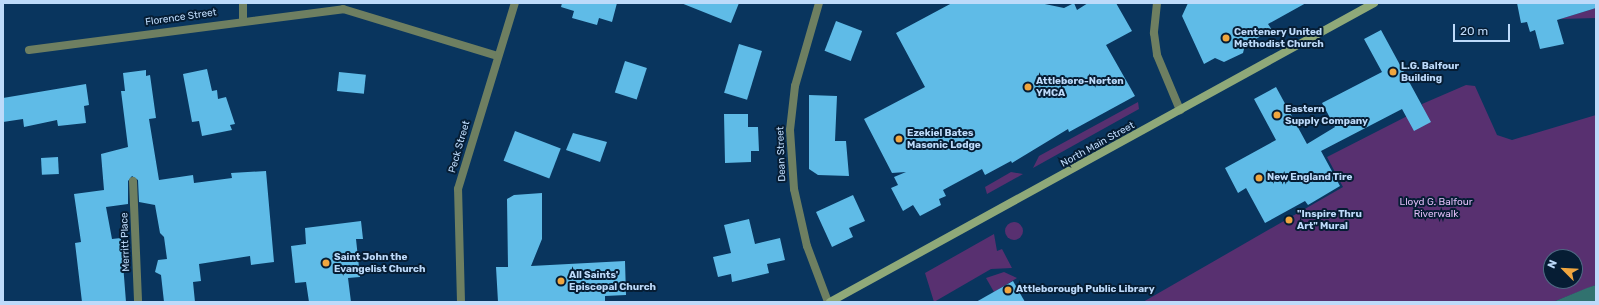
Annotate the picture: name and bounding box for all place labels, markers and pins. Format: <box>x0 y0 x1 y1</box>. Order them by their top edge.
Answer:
place label: Centenery United Methodist Church <box>1234 26 1324 50</box>
marker: Centenery United Methodist Church <box>1221 33 1231 43</box>
place label: L.G. Balfour Building <box>1401 60 1459 84</box>
marker: L.G. Balfour Building <box>1388 67 1398 77</box>
place label: Attleboro-Norton YMCA <box>1036 75 1124 98</box>
marker: Attleboro-Norton YMCA <box>1023 82 1033 92</box>
place label: Eastern Supply Company <box>1285 103 1368 126</box>
marker: Eastern Supply Company <box>1272 110 1282 120</box>
place label: Ezekiel Bates Masonic Lodge <box>907 127 981 150</box>
marker: Ezekiel Bates Masonic Lodge <box>894 134 904 144</box>
place label: New England Tire <box>1267 172 1353 184</box>
marker: New England Tire <box>1254 173 1264 183</box>
place label: "Inspire Thru Art" Mural <box>1297 208 1362 232</box>
marker: "Inspire Thru Art" Mural <box>1284 215 1294 225</box>
place label: Saint John the Evangelist Church <box>334 251 426 274</box>
marker: Saint John the Evangelist Church <box>321 258 331 268</box>
place label: All Saints' Episcopal Church <box>569 269 656 292</box>
marker: All Saints' Episcopal Church <box>556 276 566 286</box>
place label: Attleborough Public Library <box>1016 284 1155 296</box>
marker: Attleborough Public Library <box>1003 285 1013 295</box>

